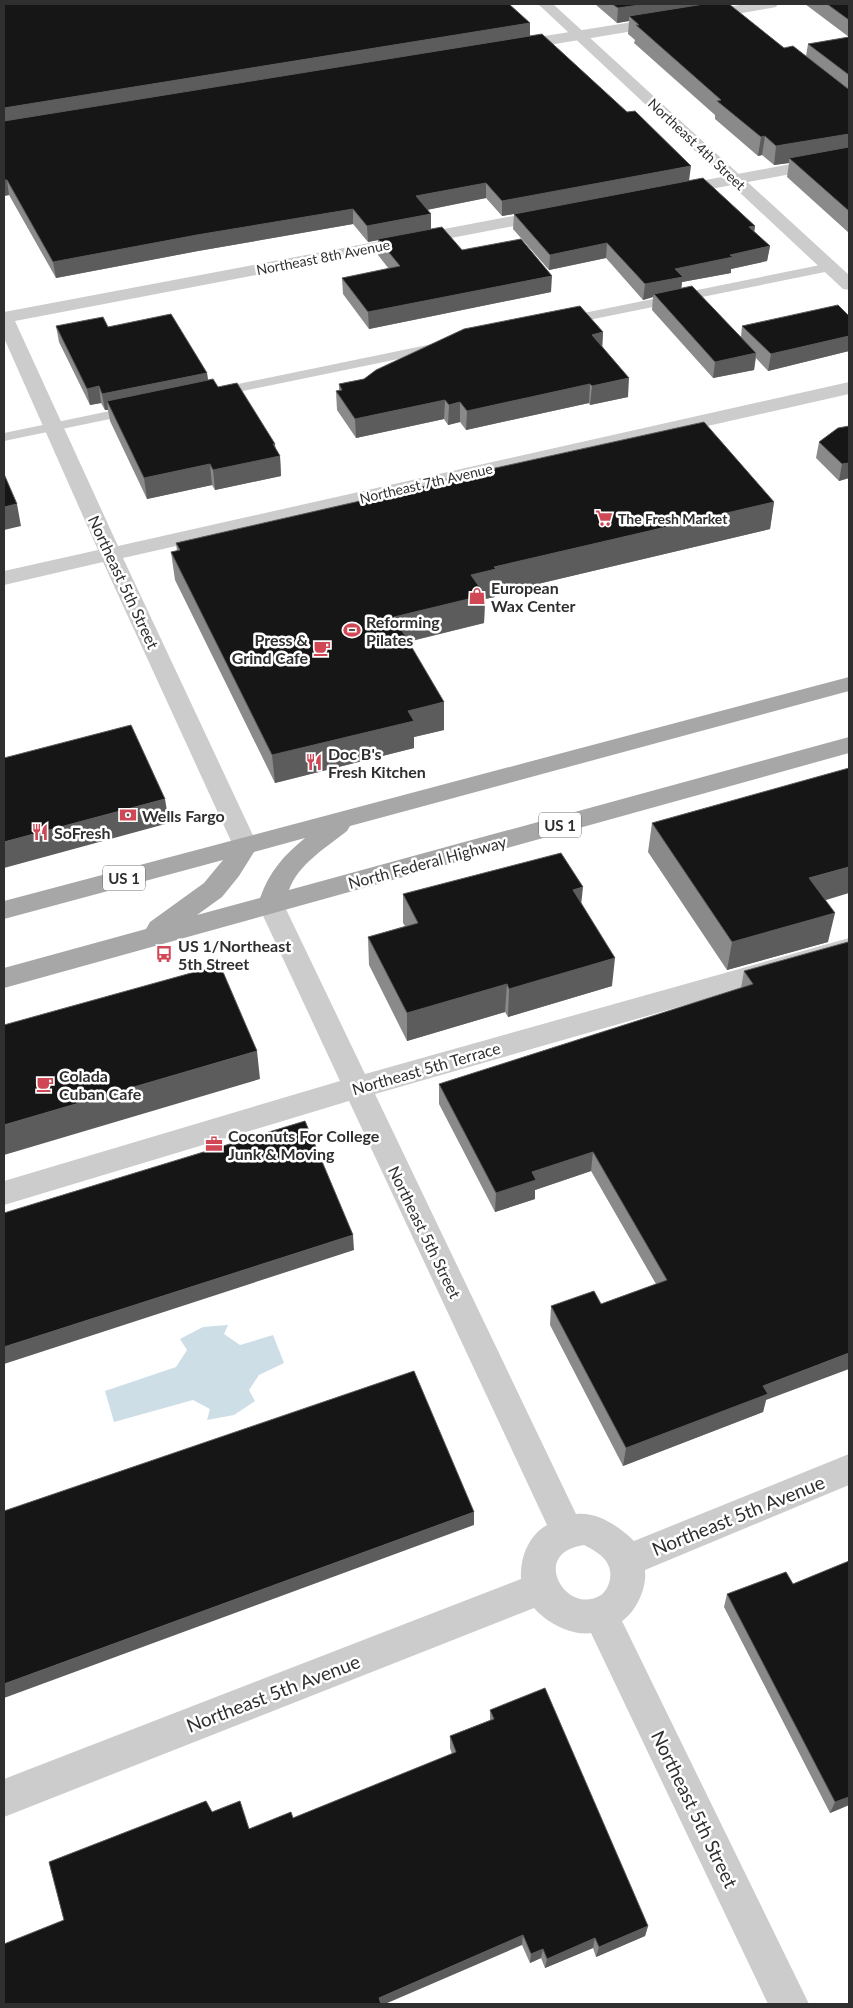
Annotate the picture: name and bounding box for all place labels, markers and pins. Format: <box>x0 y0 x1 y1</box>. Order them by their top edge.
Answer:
supermarket icon: The Fresh Market <box>594 508 614 528</box>
place label: The Fresh Market <box>618 510 728 527</box>
place label: European Wax Center <box>491 578 575 615</box>
shop icon: European Wax Center <box>467 586 487 606</box>
place label: Reforming Pilates <box>366 612 440 649</box>
sports icon: Reforming Pilates <box>342 620 362 640</box>
place label: Press & Grind Cafe <box>232 630 308 667</box>
cafe icon: Press & Grind Cafe <box>312 638 332 658</box>
place label: Doc B's Fresh Kitchen <box>328 744 426 781</box>
restaurant icon: Doc B's Fresh Kitchen <box>304 752 324 772</box>
bank icon: Wells Fargo <box>118 805 138 825</box>
place label: Wells Fargo <box>142 806 225 825</box>
restaurant icon: SoFresh <box>30 822 50 842</box>
place label: SoFresh <box>54 823 110 842</box>
place label: US 1/Northeast 5th Street <box>178 936 291 973</box>
bus stop icon: US 1/Northeast 5th Street <box>154 944 174 964</box>
place label: Colada Cuban Cafe <box>59 1066 142 1103</box>
cafe icon: Colada Cuban Cafe <box>35 1074 55 1094</box>
place label: Coconuts For College Junk & Moving <box>228 1126 380 1163</box>
office icon: Coconuts For College Junk & Moving <box>204 1134 224 1154</box>

